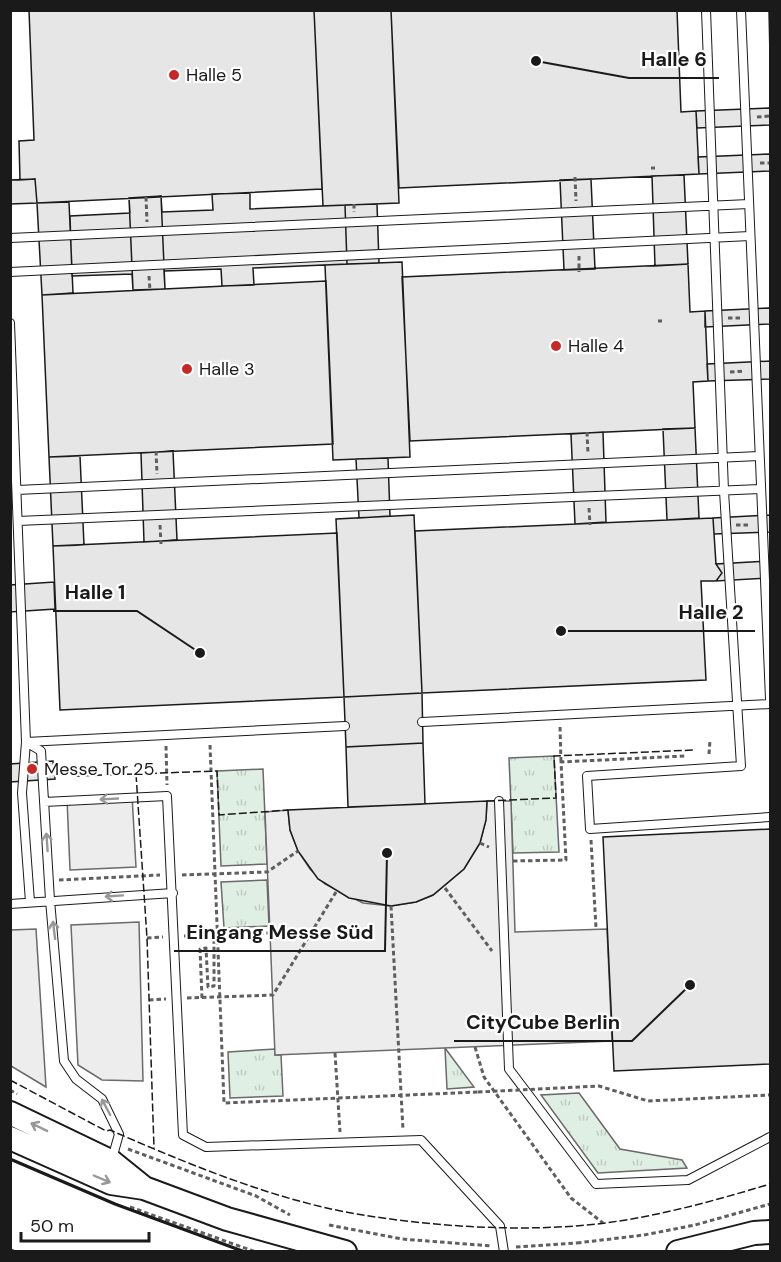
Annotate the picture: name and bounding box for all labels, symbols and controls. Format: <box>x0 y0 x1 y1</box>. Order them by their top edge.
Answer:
callout: Halle 6 <box>629 40 719 78</box>
text: Halle 6 <box>641 46 707 72</box>
place label: Halle 5 <box>186 63 242 87</box>
marker: Halle 5 <box>167 68 181 82</box>
place label: Halle 4 <box>568 334 624 358</box>
marker: Halle 4 <box>549 339 563 353</box>
place label: Halle 3 <box>199 357 255 381</box>
marker: Halle 3 <box>180 362 194 376</box>
callout: Halle 1 <box>53 573 137 611</box>
text: Halle 1 <box>65 579 125 605</box>
callout: Halle 2 <box>666 593 755 631</box>
text: Halle 2 <box>679 599 743 625</box>
place label: Messe Tor 25 <box>44 757 154 781</box>
marker: Messe Tor 25 <box>25 762 39 776</box>
one-way arrow <box>100 793 119 805</box>
one-way arrow <box>41 832 52 852</box>
one-way arrow <box>105 891 125 902</box>
callout: Eingang Messe Süd <box>174 913 385 951</box>
text: Eingang Messe Süd <box>186 919 374 945</box>
one-way arrow <box>48 921 59 941</box>
callout: CityCube Berlin <box>454 1003 632 1041</box>
text: CityCube Berlin <box>466 1009 620 1035</box>
one-way arrow <box>100 1099 112 1116</box>
one-way arrow <box>31 1121 49 1133</box>
one-way arrow <box>93 1174 111 1185</box>
scale bar <box>21 1205 148 1243</box>
text: 50 m <box>30 1214 74 1238</box>

